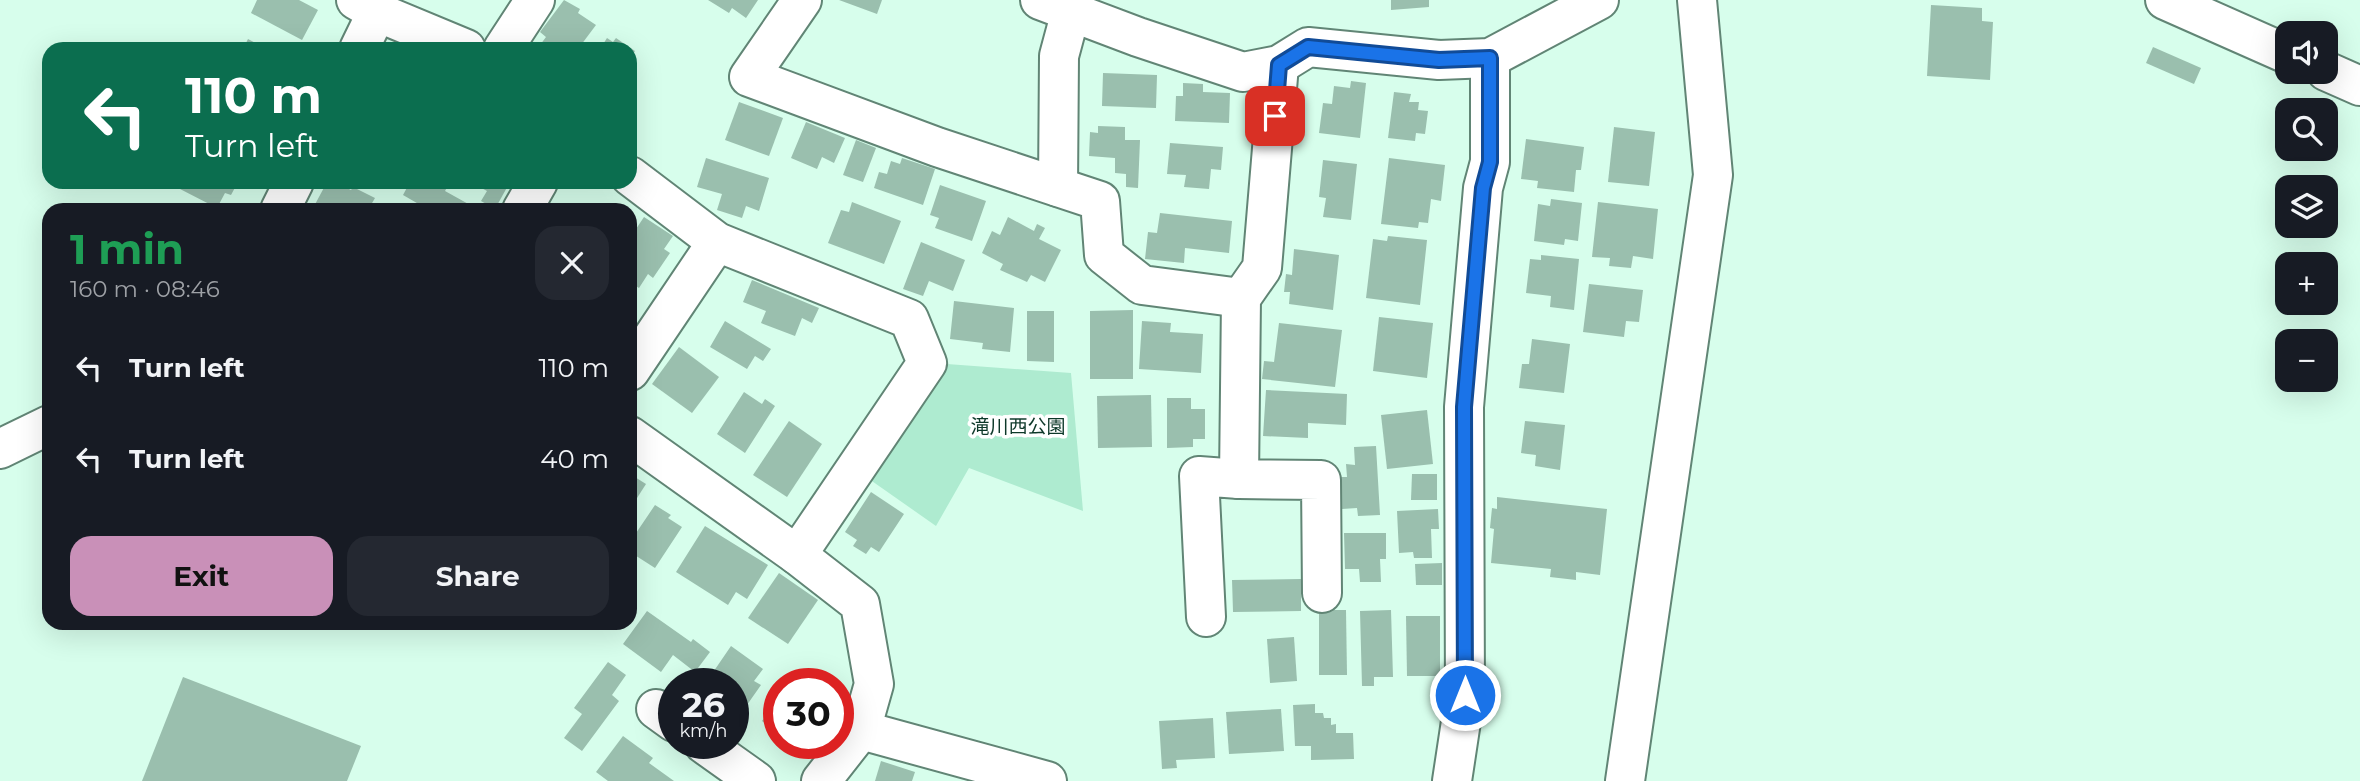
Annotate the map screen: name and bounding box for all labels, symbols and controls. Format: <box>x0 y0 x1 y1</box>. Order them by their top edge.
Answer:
map controls <box>2275 21 2338 392</box>
button: sound <box>2275 21 2338 84</box>
text: 110 m <box>185 66 322 125</box>
icon: left <box>70 70 161 161</box>
pin <box>1245 86 1305 146</box>
icon: arrive <box>1256 97 1294 135</box>
button: search <box>2275 98 2338 161</box>
text: Turn left <box>185 126 319 165</box>
button: layers <box>2275 175 2338 238</box>
text: 1 min <box>70 223 184 275</box>
button: close <box>535 226 609 300</box>
button: + <box>2275 252 2338 315</box>
text: 160 m · 08:46 <box>70 275 220 303</box>
button: − <box>2275 329 2338 392</box>
icon: left <box>70 349 108 387</box>
text: Turn left <box>129 352 245 384</box>
text: 110 m <box>539 352 609 384</box>
park label: 滝川西公園 <box>970 415 1066 438</box>
icon: left <box>70 440 108 478</box>
text: Turn left <box>129 443 245 475</box>
text: 40 m <box>540 443 609 475</box>
button: Exit <box>70 536 333 616</box>
button: Share <box>347 536 609 616</box>
position arrow <box>1428 658 1502 732</box>
speed limit sign: 30 <box>763 668 854 759</box>
text: 26 <box>682 683 725 726</box>
text: km/h <box>679 720 728 742</box>

